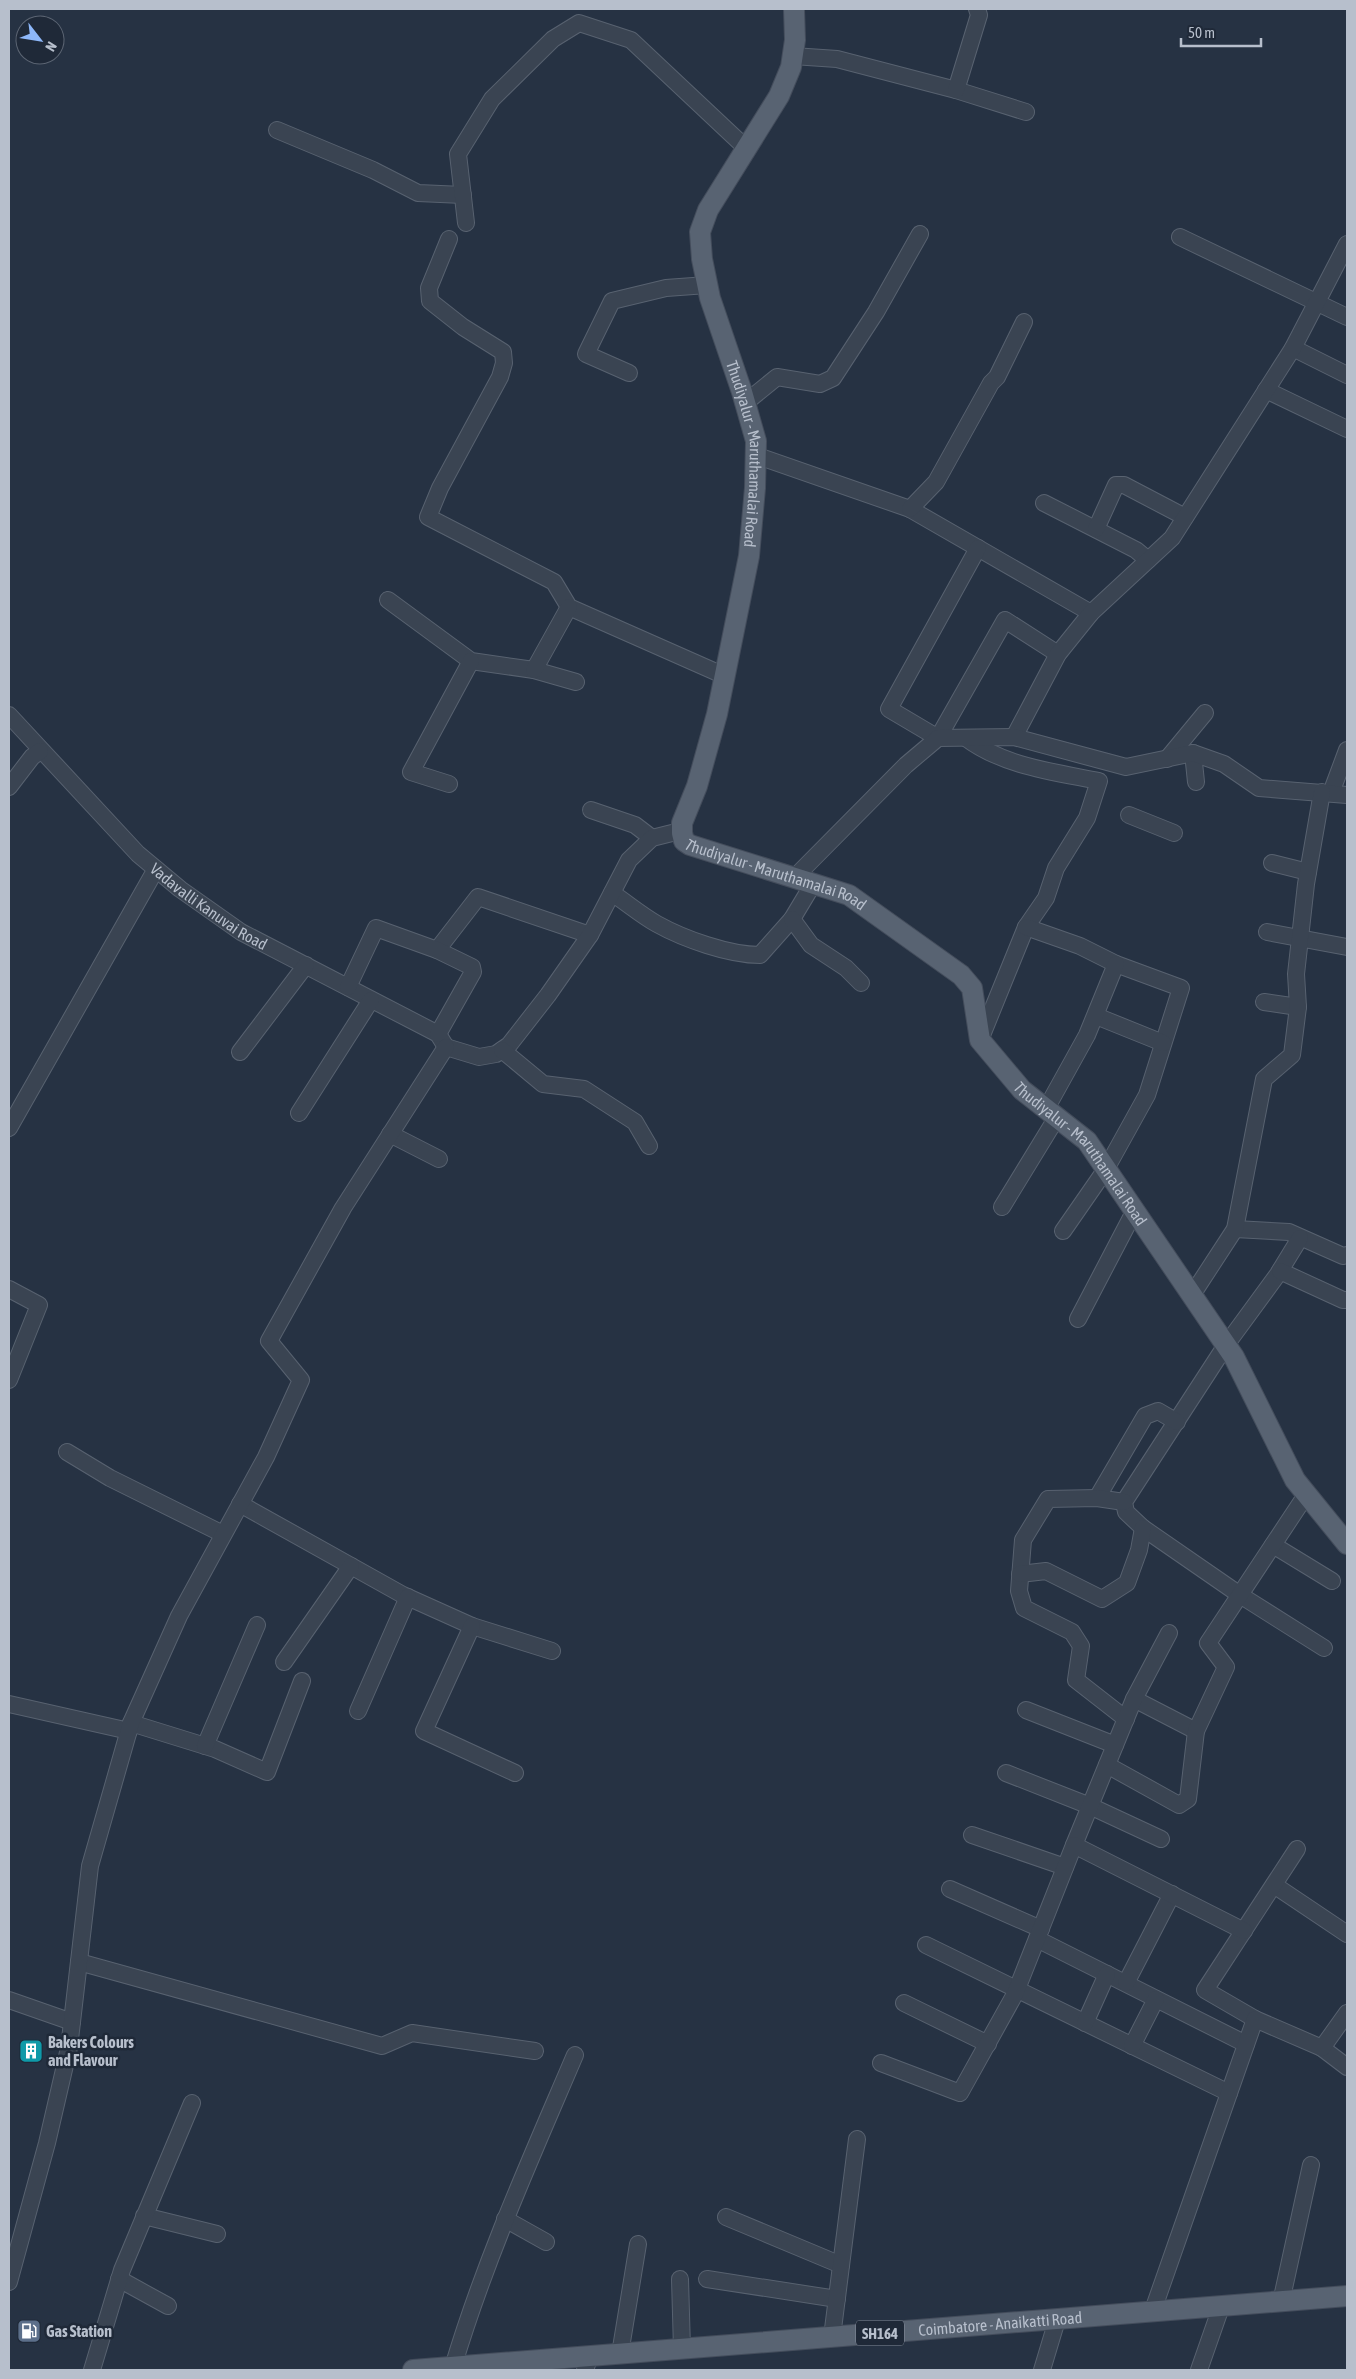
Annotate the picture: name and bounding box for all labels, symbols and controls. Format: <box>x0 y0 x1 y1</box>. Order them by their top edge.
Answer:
north arrow <box>15 15 65 65</box>
scale bar <box>1181 15 1261 47</box>
text: 50 m <box>1188 24 1215 41</box>
text: N <box>42 39 60 54</box>
street label: Thudiyalur - Maruthamalai Road <box>723 358 765 548</box>
street label: Thudiyalur - Maruthamalai Road <box>681 835 870 914</box>
street label: Vadavalli Kanuvai Road <box>147 859 271 953</box>
street label: Thudiyalur - Maruthamalai Road <box>1010 1078 1151 1229</box>
place label: Bakers Colours and Flavour <box>48 2033 134 2069</box>
building icon: Bakers Colours and Flavour <box>18 2038 44 2064</box>
street label: Coimbatore - Anaikatti Road <box>918 2308 1083 2339</box>
fuel station icon: Gas Station <box>16 2318 42 2344</box>
road number: SH164 <box>856 2320 904 2346</box>
place label: Gas Station <box>46 2322 112 2340</box>

